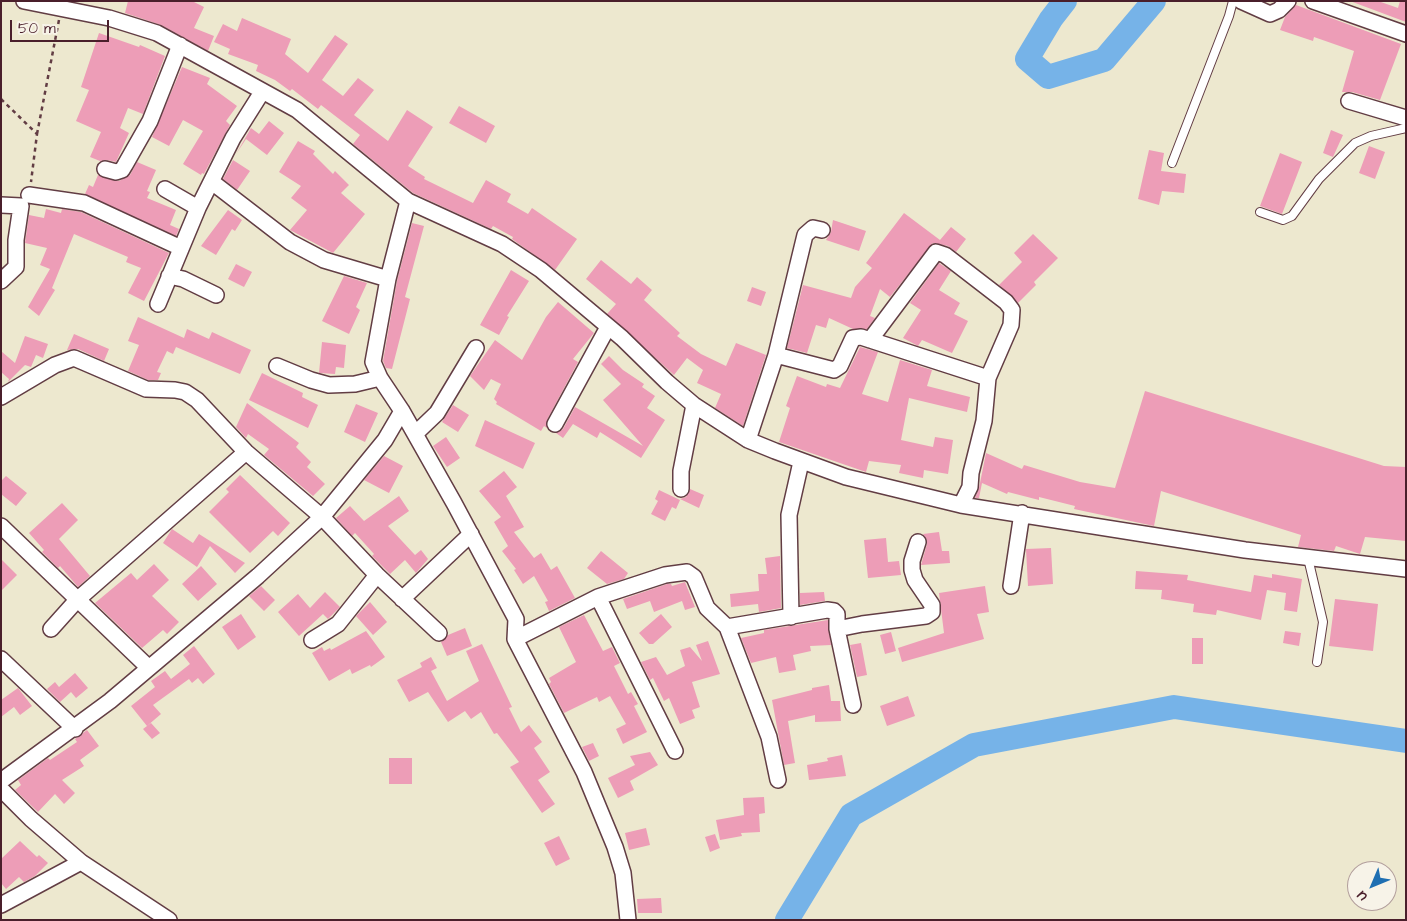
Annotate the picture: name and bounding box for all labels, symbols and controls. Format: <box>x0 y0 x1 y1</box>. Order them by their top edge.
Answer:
scale bar <box>12 10 111 42</box>
text: 50 m <box>18 18 56 39</box>
north arrow <box>1347 861 1397 911</box>
text: U <box>1352 886 1372 906</box>

